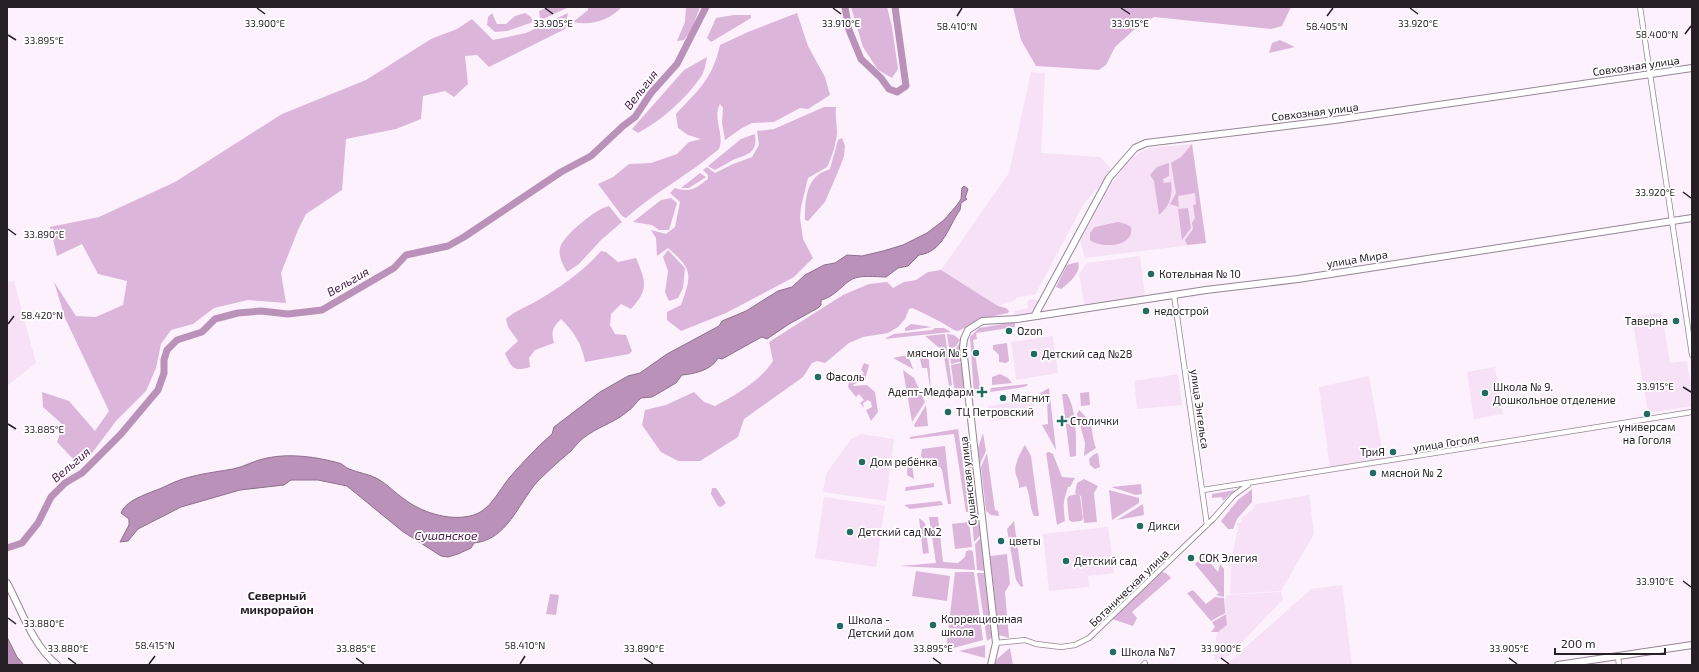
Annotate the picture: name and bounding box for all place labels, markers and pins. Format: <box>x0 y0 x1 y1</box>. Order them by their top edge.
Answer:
place label: Котельная № 10 <box>1159 267 1241 280</box>
marker: Котельная № 10 <box>1146 269 1156 279</box>
place label: недострой <box>1154 304 1209 317</box>
marker: недострой <box>1141 306 1151 316</box>
place label: Таверна <box>1625 314 1668 327</box>
marker: Таверна <box>1671 316 1681 326</box>
place label: Ozon <box>1017 324 1043 337</box>
marker: Ozon <box>1004 326 1014 336</box>
place label: мясной № 5 <box>907 346 968 359</box>
place label: Детский сад №28 <box>1042 347 1132 360</box>
marker: мясной № 5 <box>971 348 981 358</box>
marker: Детский сад №28 <box>1029 349 1039 359</box>
place label: Фасоль <box>826 370 865 383</box>
marker: Фасоль <box>813 372 823 382</box>
place label: Школа № 9. Дошкольное отделение <box>1493 380 1616 406</box>
place label: Адепт-Медфарм <box>888 385 974 398</box>
marker: Адепт-Медфарм <box>977 387 987 397</box>
marker: Школа № 9. Дошкольное отделение <box>1480 388 1490 398</box>
place label: Магнит <box>1011 391 1051 404</box>
marker: Магнит <box>998 393 1008 403</box>
place label: ТЦ Петровский <box>956 405 1034 418</box>
marker: ТЦ Петровский <box>943 407 953 417</box>
marker: универсам на Гоголя <box>1642 409 1652 419</box>
place label: Столички <box>1070 414 1119 427</box>
marker: Столички <box>1057 416 1067 426</box>
place label: универсам на Гоголя <box>1619 420 1675 446</box>
place label: ТриЯ <box>1360 445 1385 458</box>
marker: ТриЯ <box>1388 447 1398 457</box>
place label: Дом ребёнка <box>870 455 938 468</box>
marker: Дом ребёнка <box>857 457 867 467</box>
place label: мясной № 2 <box>1381 466 1443 479</box>
marker: мясной № 2 <box>1368 468 1378 478</box>
place label: Дикси <box>1148 519 1180 532</box>
marker: Дикси <box>1135 521 1145 531</box>
place label: Детский сад №2 <box>858 525 942 538</box>
marker: Детский сад №2 <box>845 527 855 537</box>
place label: цветы <box>1009 534 1041 547</box>
marker: цветы <box>996 536 1006 546</box>
place label: СОК Элегия <box>1199 551 1257 564</box>
marker: СОК Элегия <box>1186 553 1196 563</box>
place label: Детский сад <box>1074 554 1138 567</box>
marker: Детский сад <box>1061 556 1071 566</box>
place label: Коррекционная школа <box>941 612 1023 638</box>
place label: Школа - Детский дом <box>848 613 914 639</box>
marker: Коррекционная школа <box>928 620 938 630</box>
marker: Школа - Детский дом <box>835 621 845 631</box>
place label: Школа №7 <box>1121 645 1176 658</box>
marker: Школа №7 <box>1108 647 1118 657</box>

